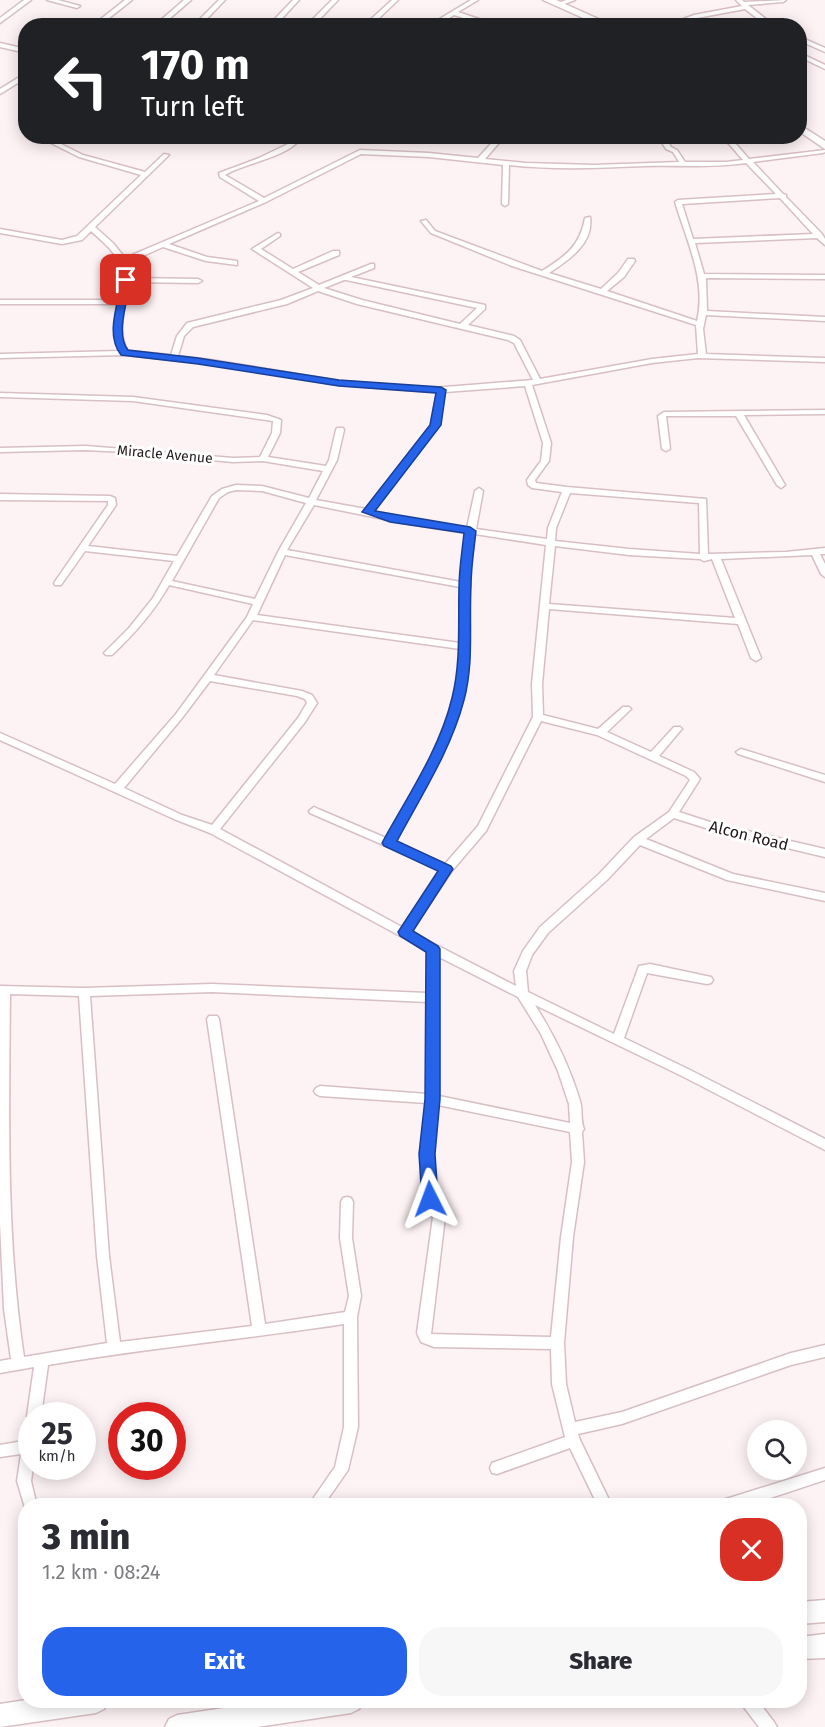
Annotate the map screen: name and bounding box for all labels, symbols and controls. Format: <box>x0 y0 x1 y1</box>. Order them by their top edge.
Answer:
text: 170 m <box>141 40 250 90</box>
icon: left <box>42 42 120 120</box>
text: Turn left <box>141 91 244 123</box>
pin <box>100 254 151 305</box>
icon: arrive <box>109 263 142 296</box>
street label: Miracle Avenue <box>116 442 213 467</box>
street label: Alcon Road <box>707 816 790 854</box>
position arrow <box>398 1167 462 1231</box>
speed limit sign: 30 <box>108 1402 186 1480</box>
text: 25 <box>41 1416 73 1452</box>
map controls <box>747 1420 807 1480</box>
button: search <box>747 1420 807 1480</box>
text: km/h <box>38 1447 76 1465</box>
text: 3 min <box>42 1515 130 1559</box>
button: close <box>720 1518 783 1581</box>
text: 1.2 km · 08:24 <box>42 1560 160 1584</box>
button: Exit <box>42 1627 407 1696</box>
button: Share <box>419 1627 783 1696</box>

